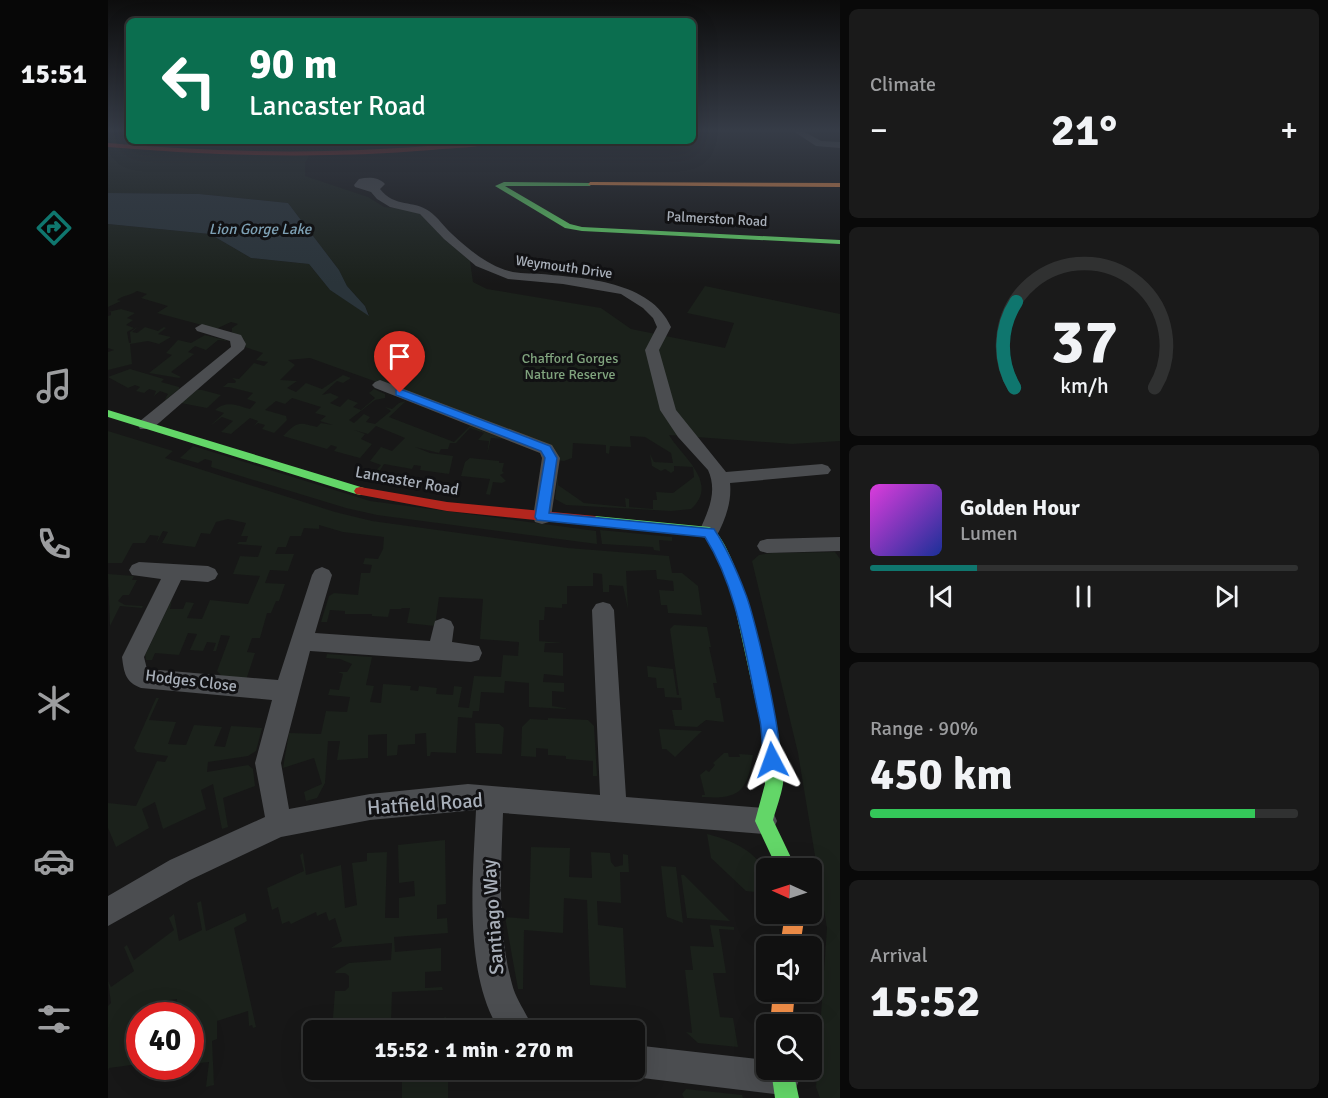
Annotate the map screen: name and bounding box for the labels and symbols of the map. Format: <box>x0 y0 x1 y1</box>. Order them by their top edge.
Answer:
street label: Palmerston Road <box>666 208 768 230</box>
water label: Lion Gorge Lake <box>209 220 313 238</box>
street label: Weymouth Drive <box>514 252 614 282</box>
pin <box>374 331 425 393</box>
park label: Chafford Gorges Nature Reserve <box>522 350 618 383</box>
street label: Lancaster Road <box>354 462 460 500</box>
street label: Hodges Close <box>144 665 238 697</box>
position arrow <box>740 728 804 792</box>
street label: Hatfield Road <box>366 787 484 821</box>
street label: Santiago Way <box>476 858 510 976</box>
north arrow <box>756 858 822 924</box>
speed limit sign: 40 <box>126 1002 204 1080</box>

